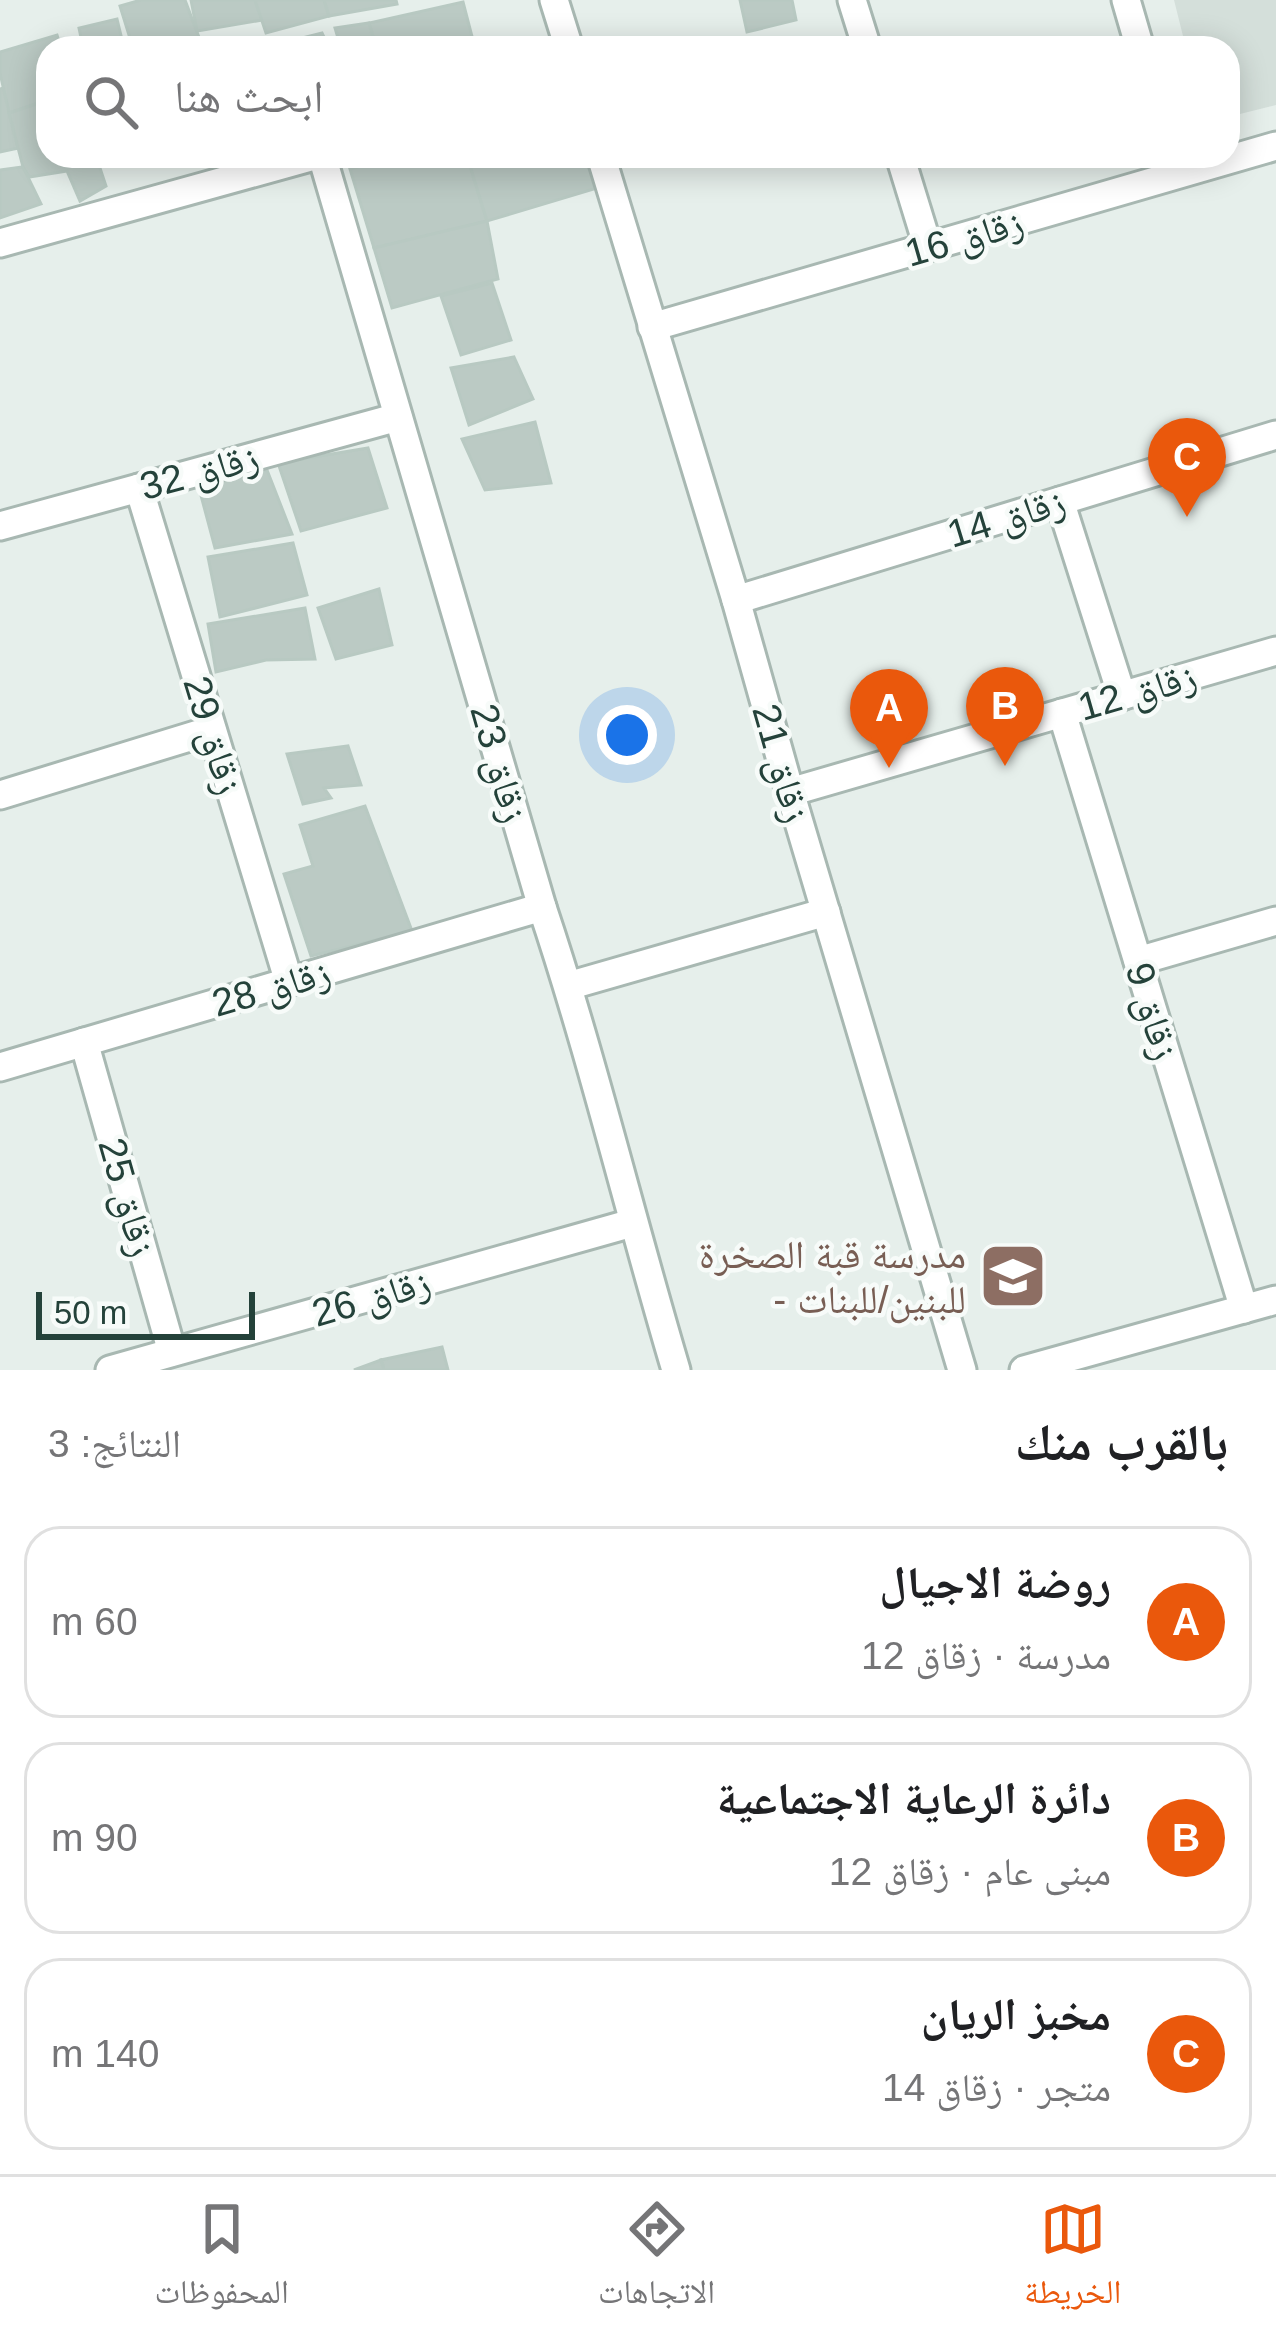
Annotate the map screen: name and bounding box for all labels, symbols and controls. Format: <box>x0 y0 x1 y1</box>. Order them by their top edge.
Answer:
search box <box>36 36 1240 168</box>
icon: search <box>78 69 144 135</box>
text: ابحث هنا <box>174 71 324 122</box>
street label: زقاق 16 <box>900 200 1029 278</box>
pin: C <box>1148 418 1226 517</box>
street label: زقاق 32 <box>135 435 264 511</box>
street label: زقاق 14 <box>942 479 1071 559</box>
street label: زقاق 12 <box>1073 654 1202 732</box>
pin: B <box>966 667 1044 766</box>
pin: A <box>850 669 928 768</box>
street label: زقاق 29 <box>172 671 252 800</box>
street label: زقاق 23 <box>459 699 537 828</box>
street label: زقاق 21 <box>741 699 819 828</box>
your location <box>597 705 657 765</box>
street label: زقاق 28 <box>207 950 336 1028</box>
street label: زقاق 9 <box>1115 957 1188 1066</box>
street label: زقاق 25 <box>87 1133 165 1262</box>
place label: مدرسة قبة الصخرة - للبنين/للبنات <box>699 1233 966 1324</box>
school or university icon: مدرسة قبة الصخرة - للبنين/للبنات <box>978 1241 1048 1311</box>
street label: زقاق 26 <box>307 1260 436 1338</box>
scale bar <box>36 1286 255 1339</box>
text: 50 m <box>54 1294 127 1331</box>
text: بالقرب منك <box>1015 1414 1228 1471</box>
text: النتائج: 3 <box>48 1422 181 1465</box>
text: روضة الاجيال <box>879 1557 1111 1608</box>
text: 60 m <box>51 1600 138 1643</box>
text: A <box>1172 1600 1200 1643</box>
text: مدرسة · زقاق 12 <box>861 1634 1111 1677</box>
text: دائرة الرعاية الاجتماعية <box>717 1773 1111 1824</box>
text: 90 m <box>51 1816 138 1859</box>
text: B <box>1172 1816 1200 1859</box>
text: مبنى عام · زقاق 12 <box>829 1850 1111 1893</box>
text: مخبز الريان <box>921 1989 1111 2040</box>
text: 140 m <box>51 2032 159 2075</box>
text: C <box>1172 2032 1200 2075</box>
text: متجر · زقاق 14 <box>882 2066 1111 2109</box>
tab: المحفوظات <box>155 2196 289 2324</box>
tab: الاتجاهات <box>598 2196 715 2324</box>
tab: الخريطة <box>1024 2196 1121 2324</box>

